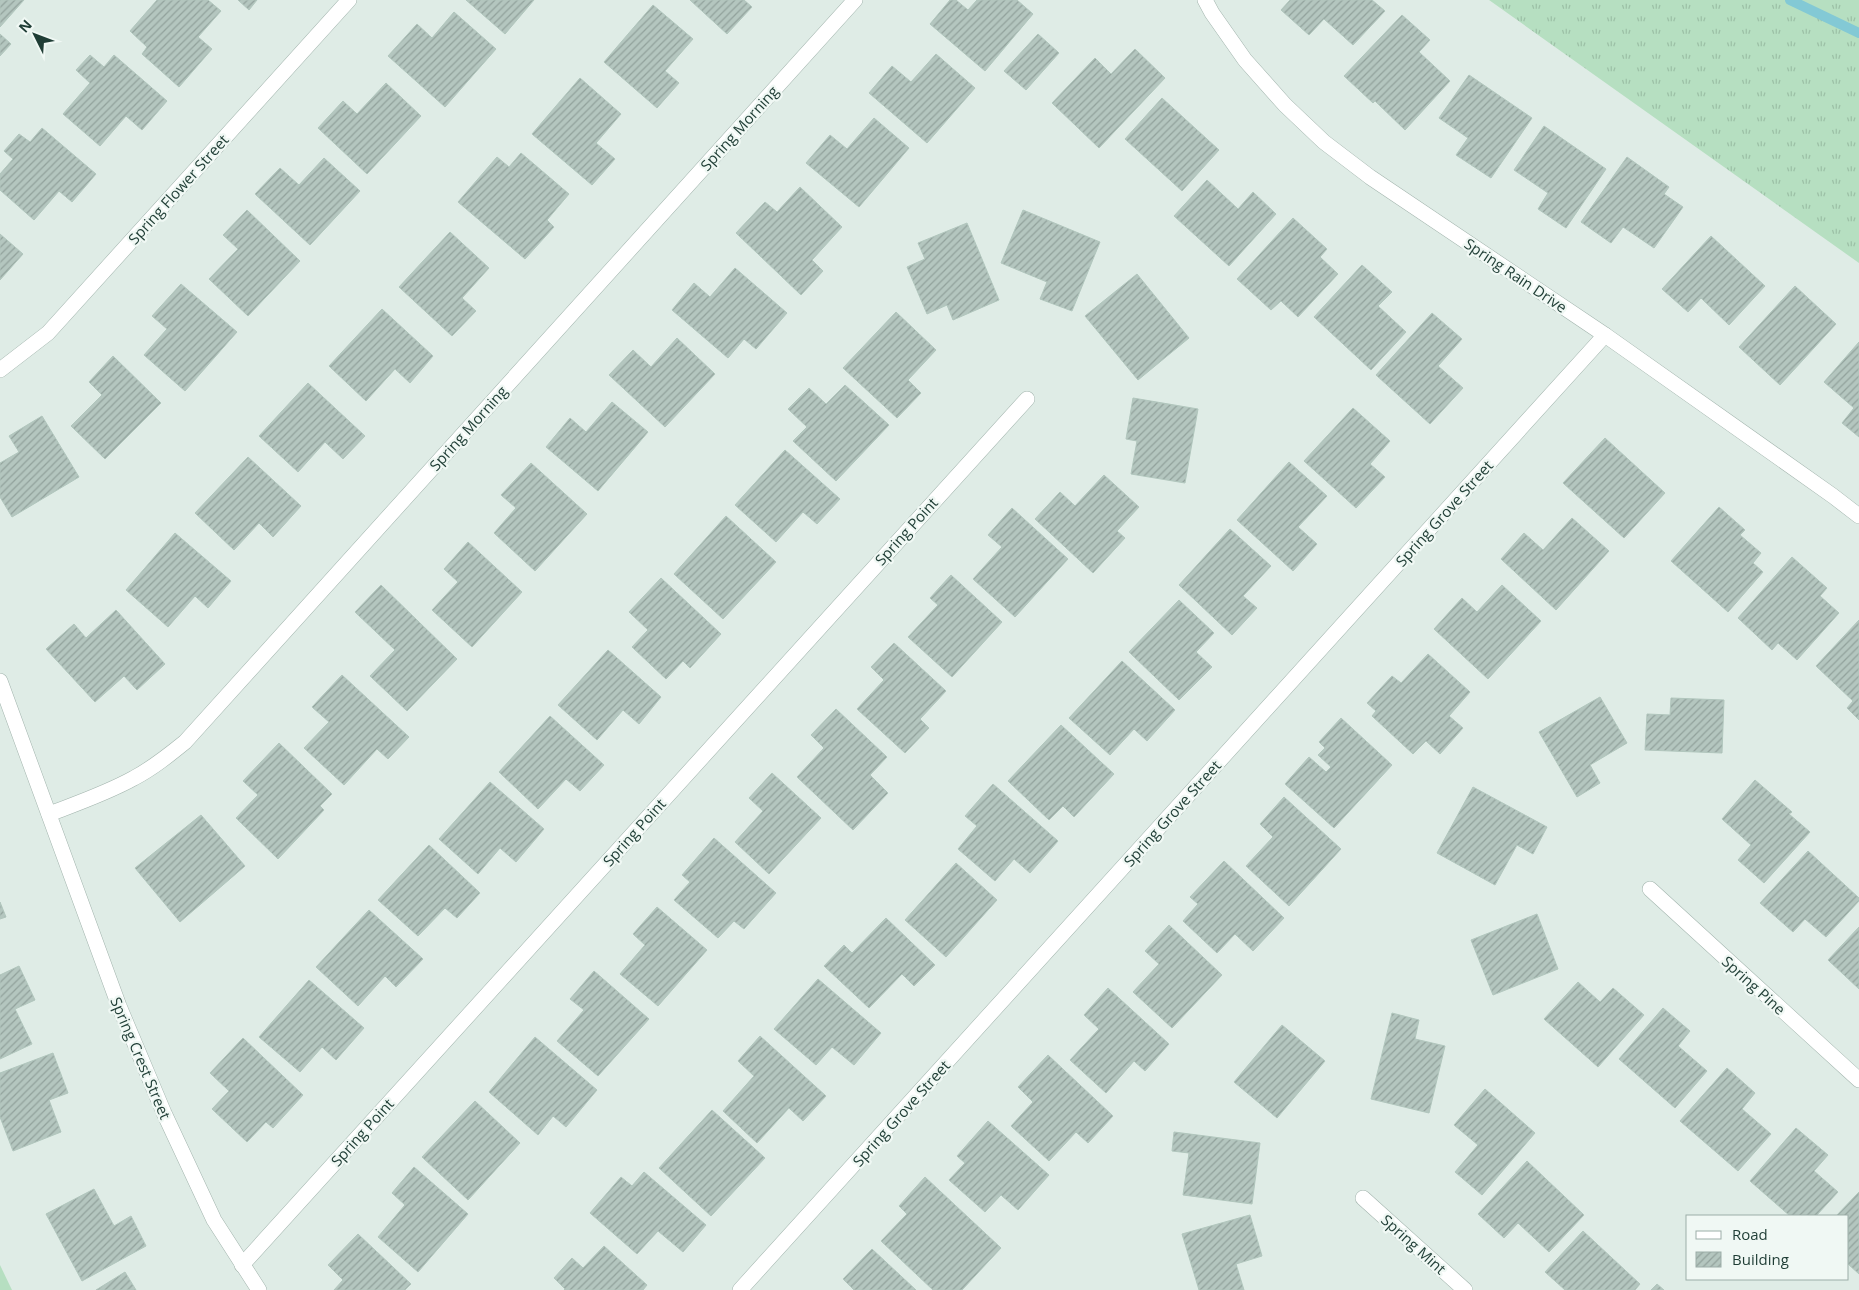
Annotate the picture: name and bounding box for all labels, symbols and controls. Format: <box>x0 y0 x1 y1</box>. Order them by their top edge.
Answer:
north arrow <box>10 10 60 60</box>
text: N <box>14 15 36 37</box>
street label: Spring Morning <box>696 81 782 175</box>
street label: Spring Flower Street <box>123 130 233 248</box>
street label: Spring Rain Drive <box>1461 233 1571 317</box>
street label: Spring Morning <box>425 381 511 475</box>
street label: Spring Grove Street <box>1391 456 1497 570</box>
street label: Spring Point <box>870 493 942 569</box>
street label: Spring Grove Street <box>1119 756 1225 870</box>
street label: Spring Point <box>598 794 670 870</box>
street label: Spring Pine <box>1718 951 1790 1019</box>
street label: Spring Crest Street <box>106 994 176 1122</box>
street label: Spring Grove Street <box>848 1056 954 1170</box>
street label: Spring Point <box>326 1094 398 1170</box>
street label: Spring Mint <box>1377 1210 1451 1278</box>
legend <box>1686 1215 1849 1280</box>
text: Road <box>1732 1224 1768 1244</box>
text: Building <box>1732 1249 1789 1269</box>

